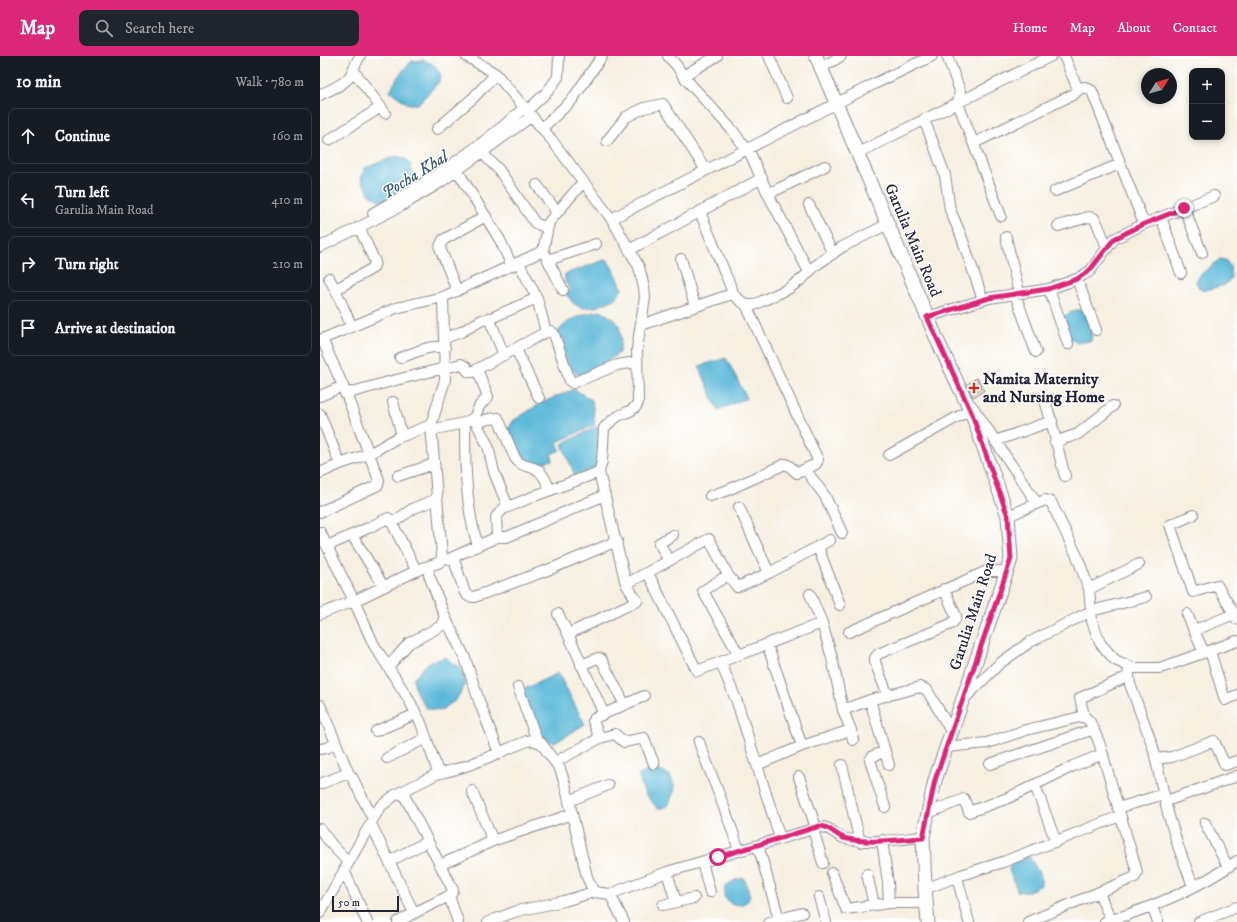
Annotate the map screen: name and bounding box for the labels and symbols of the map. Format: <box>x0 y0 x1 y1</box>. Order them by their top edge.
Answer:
north arrow <box>1141 68 1177 104</box>
water label: Pocha Khal <box>378 145 454 204</box>
street label: Garulia Main Road <box>880 180 946 300</box>
route end <box>1175 199 1193 217</box>
place label: Namita Maternity and Nursing Home <box>983 369 1105 407</box>
marker: Namita Maternity and Nursing Home <box>968 382 980 394</box>
street label: Garulia Main Road <box>945 551 1001 673</box>
route start <box>709 848 727 866</box>
scale bar <box>332 894 399 913</box>

